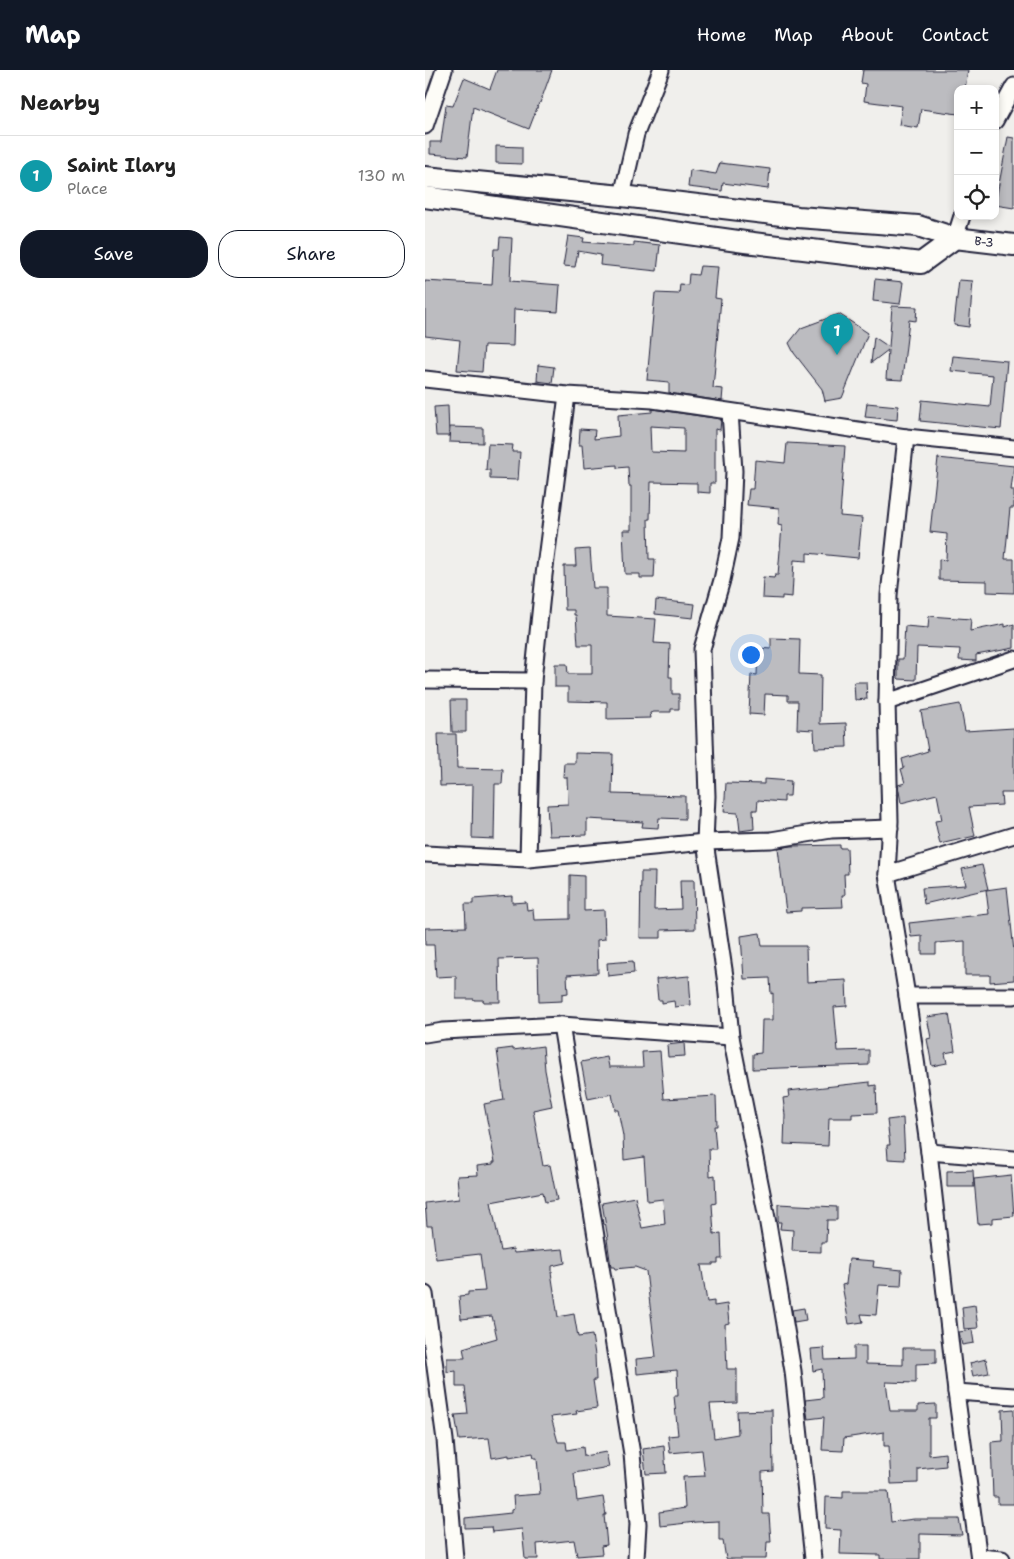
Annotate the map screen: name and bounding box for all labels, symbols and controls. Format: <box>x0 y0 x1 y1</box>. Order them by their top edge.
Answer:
text: Map <box>25 19 81 51</box>
text: Home <box>697 23 746 47</box>
text: Map <box>774 23 813 47</box>
text: About <box>841 23 894 47</box>
text: Contact <box>922 23 989 47</box>
map controls <box>954 85 999 220</box>
button: + <box>954 85 999 130</box>
text: Nearby <box>20 89 100 117</box>
button: − <box>954 130 999 175</box>
text: Saint Ilary <box>67 153 176 178</box>
text: 1 <box>32 165 40 186</box>
text: 130 m <box>358 165 405 186</box>
button: locate <box>954 175 999 220</box>
text: Place <box>67 178 108 199</box>
button: Save <box>20 230 208 278</box>
button: Share <box>218 230 405 278</box>
street label: B-3 <box>974 233 994 251</box>
pin: 1 <box>821 314 853 355</box>
your location <box>738 642 764 668</box>

